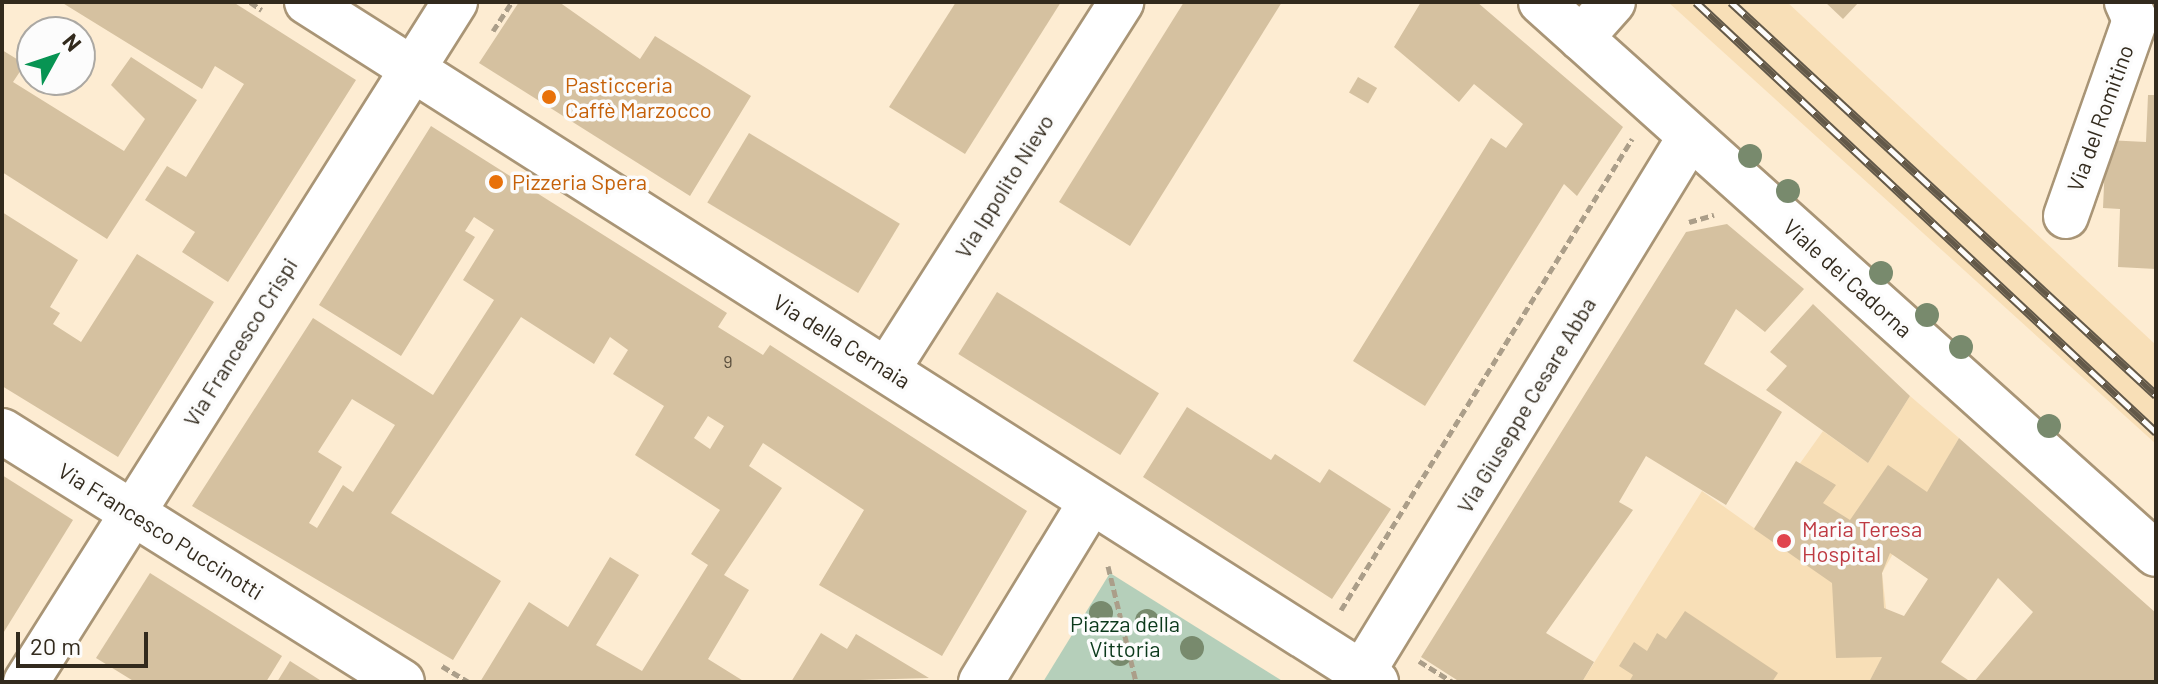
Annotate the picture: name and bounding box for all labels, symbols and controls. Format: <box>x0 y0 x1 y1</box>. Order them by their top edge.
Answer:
north arrow <box>16 16 96 96</box>
text: N <box>58 28 88 56</box>
street label: Via del Romitino <box>2061 41 2139 195</box>
place label: Pasticceria Caffè Marzocco <box>565 71 712 122</box>
marker: Pasticceria Caffè Marzocco <box>540 88 558 106</box>
street label: Via Ippolito Nievo <box>949 109 1059 263</box>
place label: Pizzeria Spera <box>512 169 647 195</box>
marker: Pizzeria Spera <box>487 173 505 191</box>
street label: Viale dei Cadorna <box>1778 213 1918 343</box>
street label: Via Francesco Crispi <box>177 253 303 431</box>
street label: Via della Cernaia <box>769 288 915 394</box>
street label: Via Giuseppe Cesare Abba <box>1451 292 1601 518</box>
house number: 9 <box>723 350 733 372</box>
street label: Via Francesco Puccinotti <box>53 457 269 605</box>
place label: Maria Teresa Hospital <box>1802 515 1922 566</box>
marker: Maria Teresa Hospital <box>1773 530 1795 552</box>
park label: Piazza della Vittoria <box>1070 610 1180 662</box>
scale bar <box>20 616 152 666</box>
text: 20 m <box>30 631 81 660</box>

